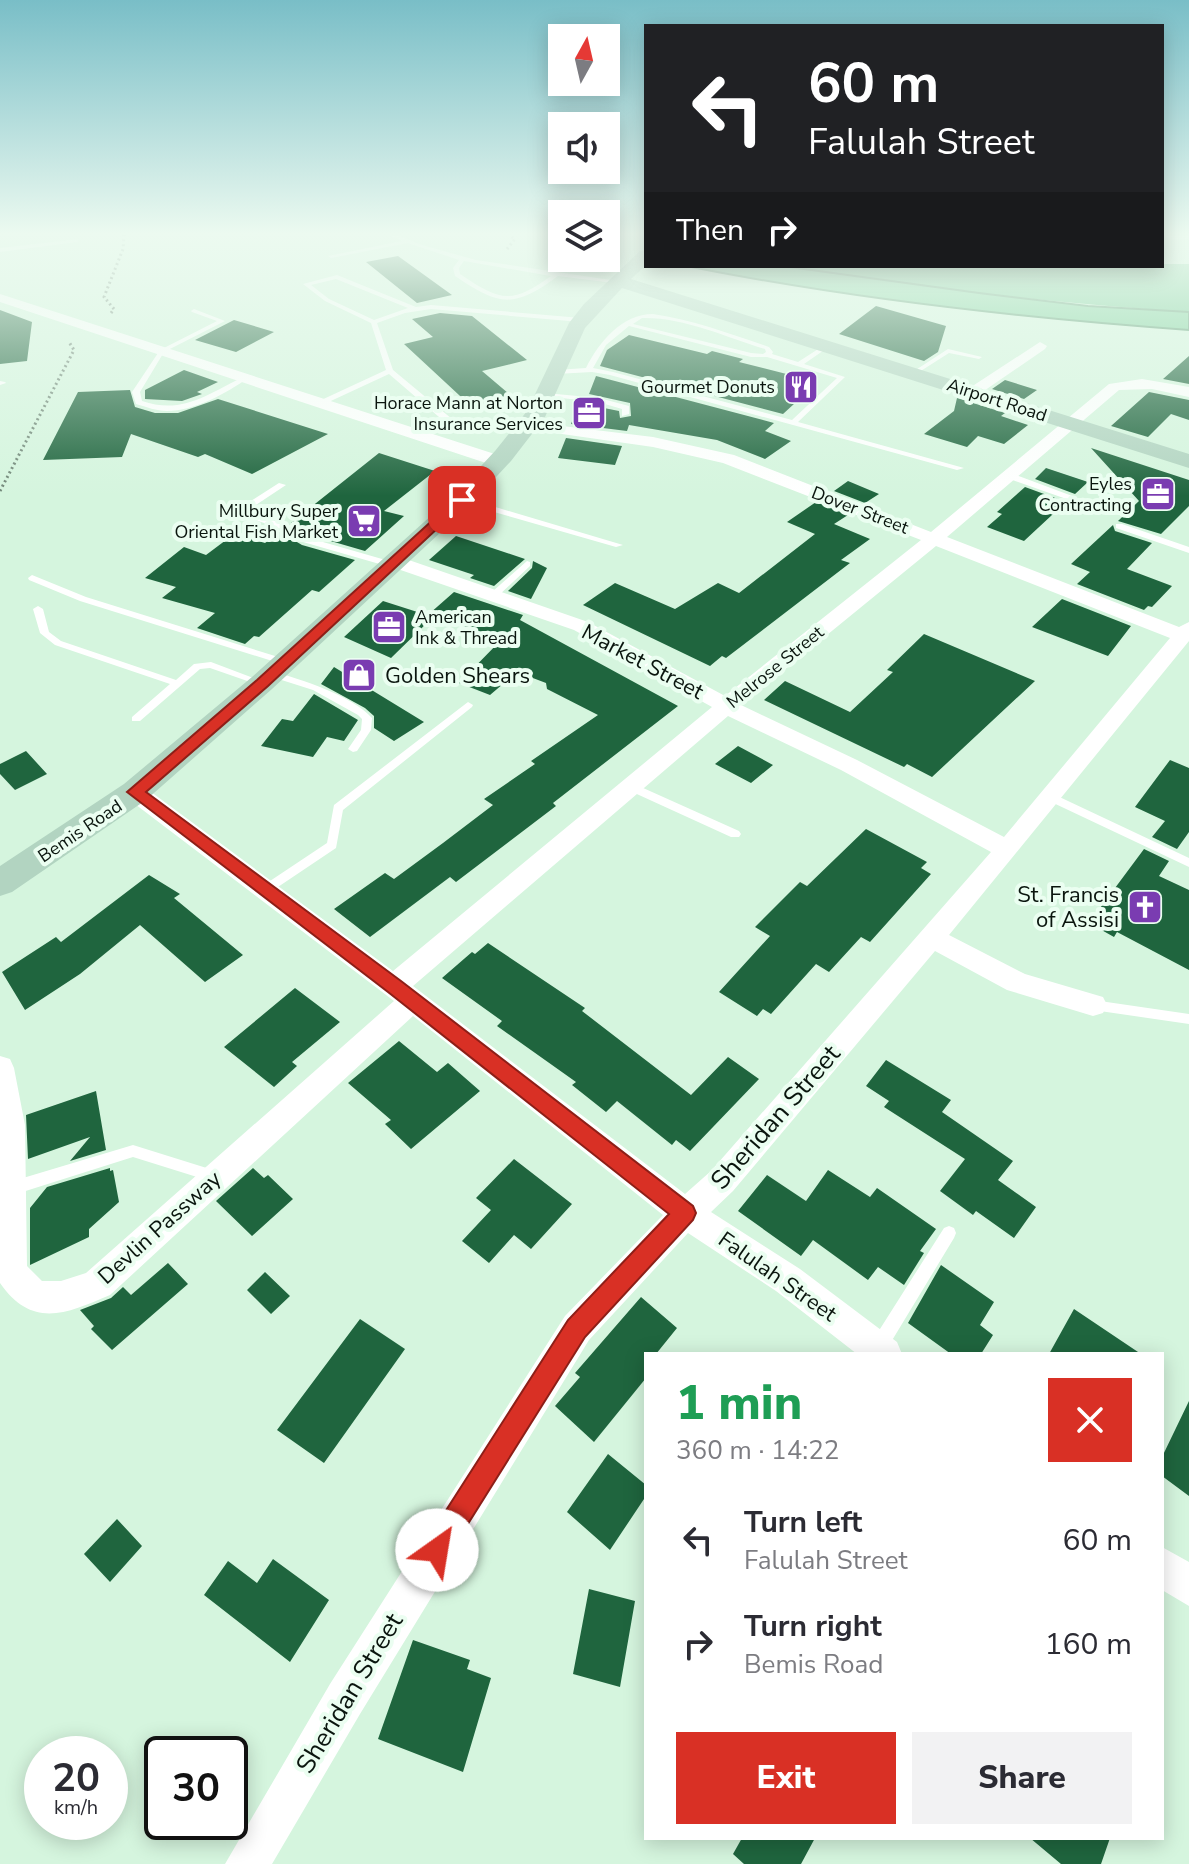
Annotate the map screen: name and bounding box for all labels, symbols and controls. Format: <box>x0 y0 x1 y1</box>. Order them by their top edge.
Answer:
north arrow <box>548 24 620 96</box>
map controls <box>548 24 620 272</box>
text: 60 m <box>808 45 939 122</box>
icon: left <box>676 56 780 160</box>
button: sound <box>548 112 620 184</box>
text: Falulah Street <box>808 118 1035 167</box>
button: layers <box>548 200 620 272</box>
icon: right <box>760 208 804 252</box>
text: Then <box>676 210 744 251</box>
restaurant icon: Gourmet Donuts <box>782 368 820 406</box>
street label: Airport Road <box>944 373 1050 427</box>
place label: Gourmet Donuts <box>641 375 775 399</box>
place label: Horace Mann at Norton Insurance Services <box>374 391 563 436</box>
office icon: Horace Mann at Norton Insurance Services <box>570 394 608 432</box>
pin <box>428 466 496 534</box>
place label: Eyles Contracting <box>1039 472 1132 517</box>
office icon: Eyles Contracting <box>1139 475 1177 513</box>
icon: arrive <box>440 478 484 522</box>
street label: Dover Street <box>808 480 913 540</box>
place label: Millbury Super Oriental Fish Market <box>174 499 339 544</box>
supermarket icon: Millbury Super Oriental Fish Market <box>345 502 383 540</box>
place label: American Ink & Thread <box>415 605 518 650</box>
office icon: American Ink & Thread <box>370 608 408 646</box>
street label: Market Street <box>576 617 709 707</box>
street label: Melrose Street <box>721 620 829 714</box>
shop icon: Golden Shears <box>340 656 378 694</box>
place label: Golden Shears <box>385 661 530 691</box>
street label: Bemis Road <box>33 794 127 868</box>
place label: St. Francis of Assisi <box>1017 880 1119 935</box>
church icon: St. Francis of Assisi <box>1126 888 1164 926</box>
street label: Sheridan Street <box>703 1037 849 1197</box>
street label: Devlin Passway <box>92 1164 228 1291</box>
street label: Falulah Street <box>712 1225 843 1329</box>
text: 1 min <box>676 1370 802 1436</box>
button: close <box>1048 1378 1132 1462</box>
text: 360 m · 14:22 <box>676 1433 839 1468</box>
text: Turn left <box>744 1502 862 1543</box>
position arrow <box>395 1508 479 1592</box>
icon: left <box>676 1518 720 1562</box>
text: 60 m <box>1063 1520 1132 1561</box>
text: Falulah Street <box>744 1543 908 1578</box>
street label: Sheridan Street <box>288 1606 412 1780</box>
text: Turn right <box>744 1606 882 1647</box>
icon: right <box>676 1622 720 1666</box>
text: 160 m <box>1045 1624 1132 1665</box>
text: Bemis Road <box>744 1647 883 1682</box>
button: Exit <box>676 1732 896 1824</box>
button: Share <box>912 1732 1132 1824</box>
speed limit sign: 30 <box>144 1736 248 1840</box>
text: 20 <box>52 1751 100 1805</box>
text: km/h <box>54 1794 98 1821</box>

